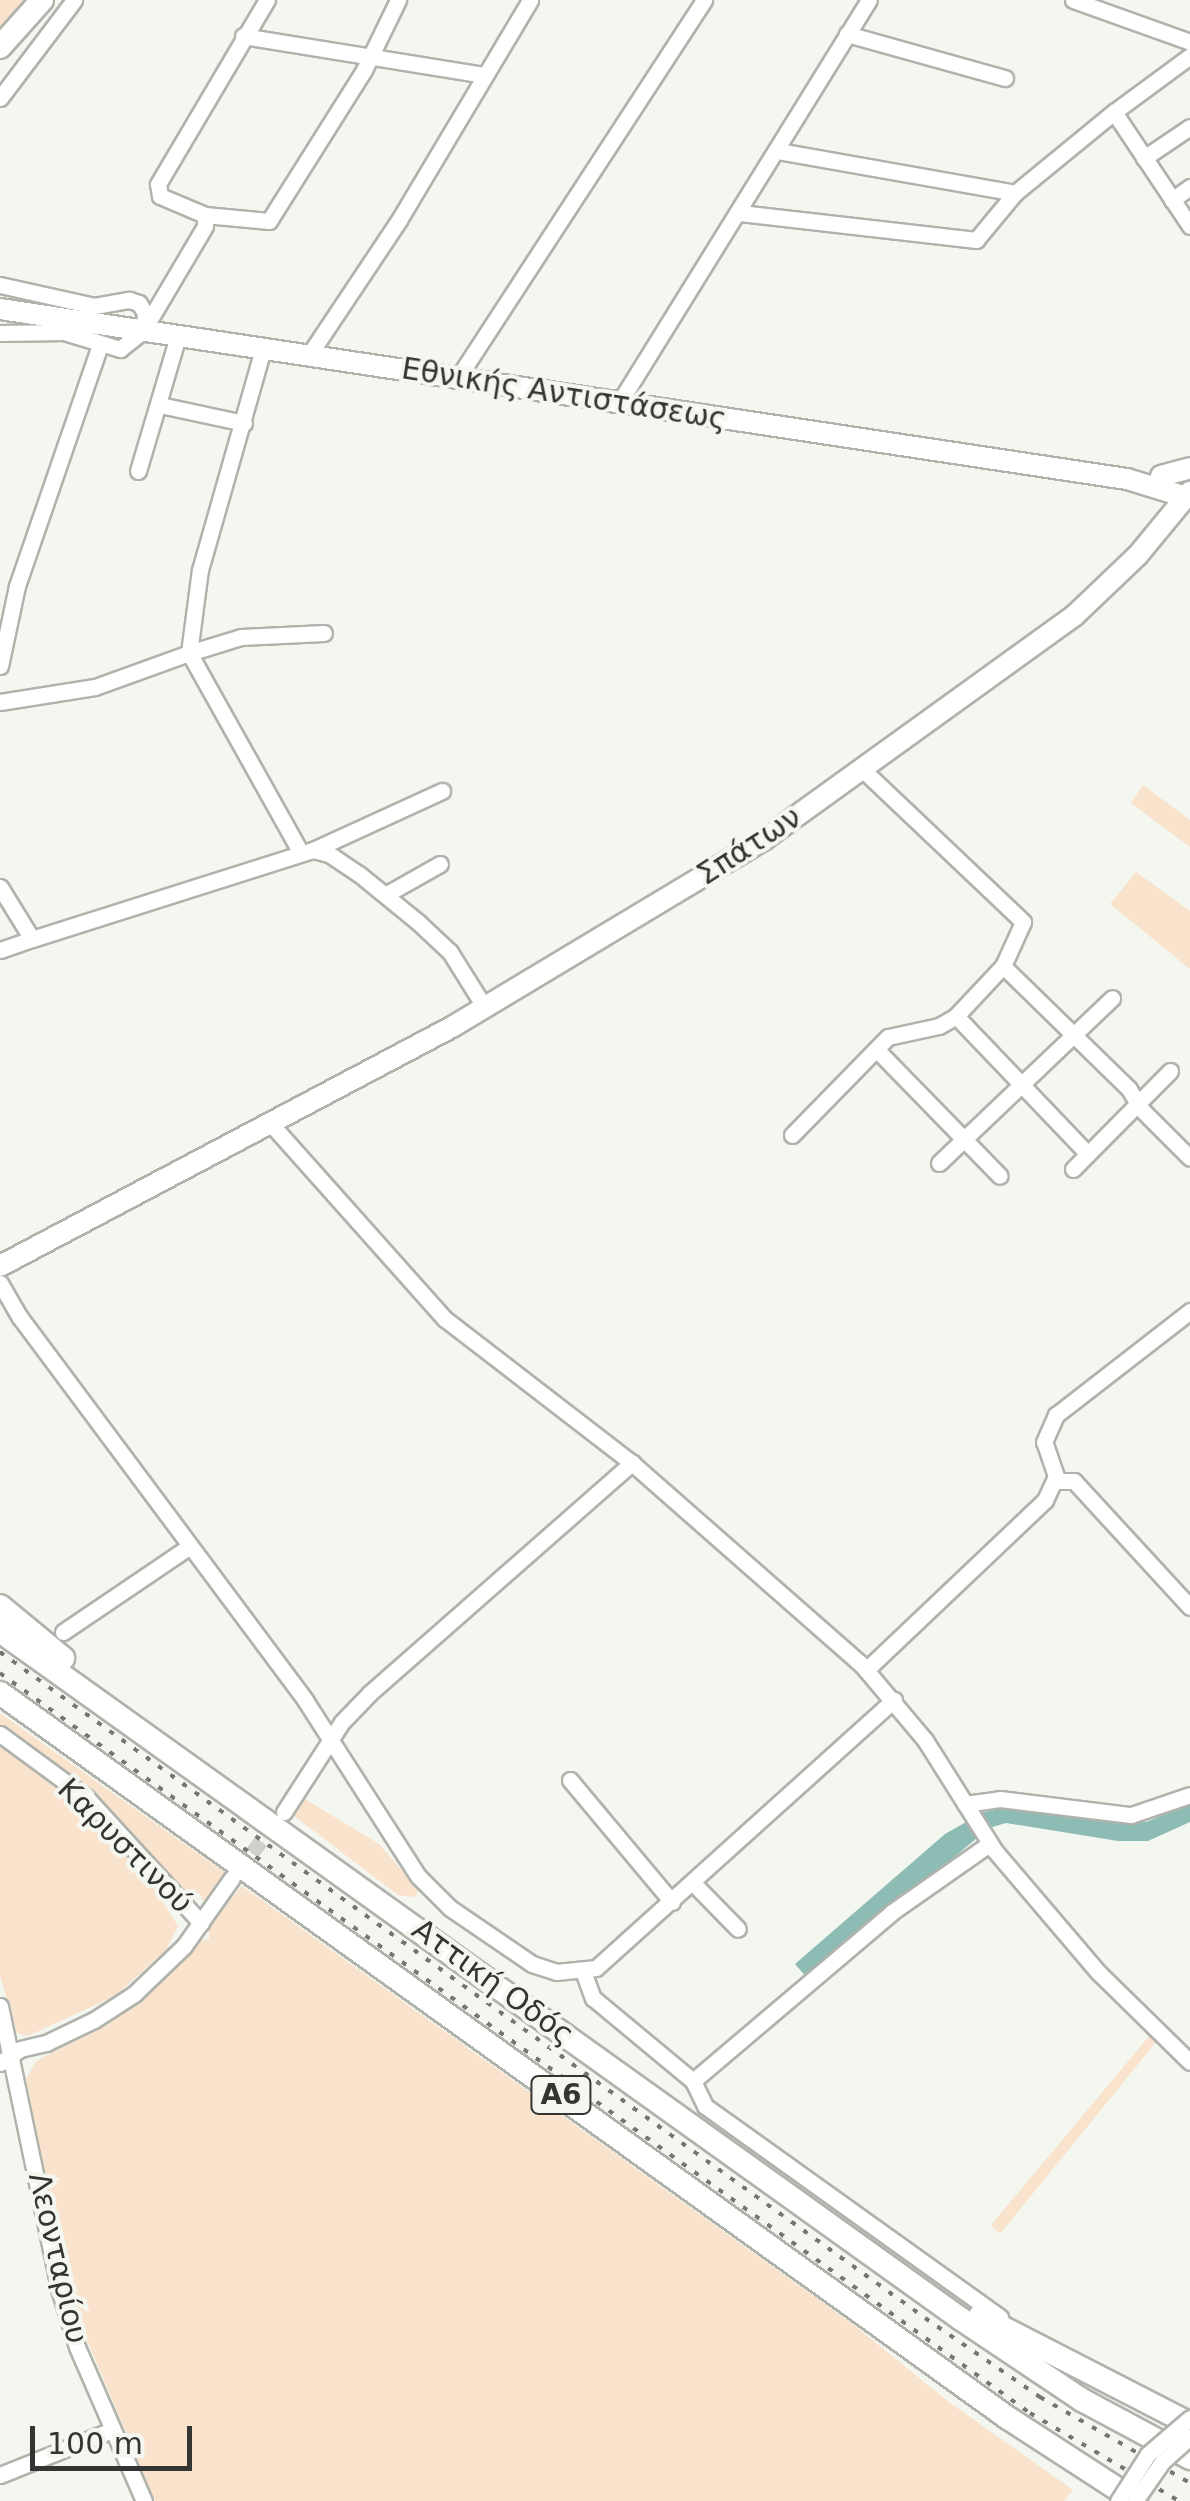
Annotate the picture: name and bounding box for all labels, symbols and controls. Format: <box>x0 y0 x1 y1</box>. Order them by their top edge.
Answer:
street label: Εθνικής Αντιστάσεως <box>399 351 729 437</box>
street label: Σπάτων <box>690 799 808 893</box>
street label: Καρυστινού <box>50 1771 200 1921</box>
street label: Αττική Οδός <box>405 1911 581 2053</box>
road number: Α6 <box>528 2072 594 2118</box>
street label: Λεονταρίου <box>21 2169 95 2347</box>
scale bar <box>35 2406 198 2468</box>
text: 100 m <box>47 2426 143 2461</box>

